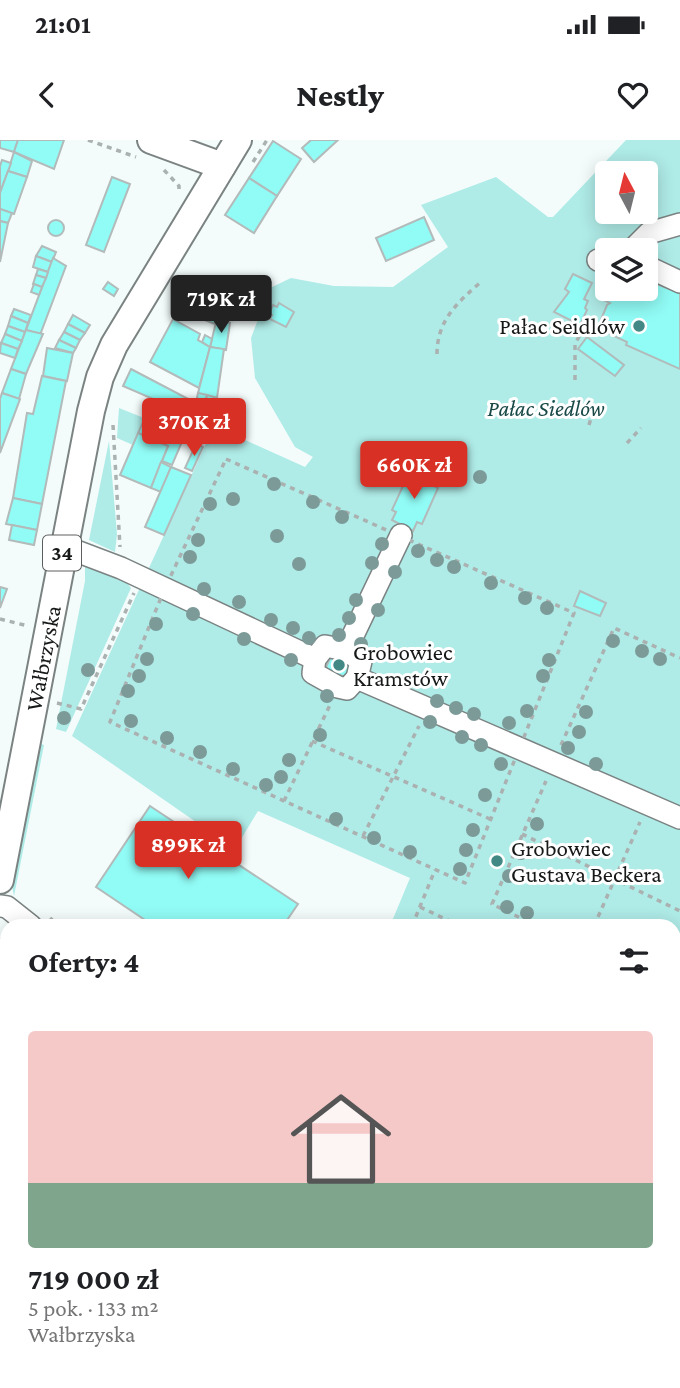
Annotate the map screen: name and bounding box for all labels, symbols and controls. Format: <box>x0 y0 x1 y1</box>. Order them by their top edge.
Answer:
text: 21:01 <box>35 10 91 39</box>
icon: back <box>28 76 66 114</box>
icon: heart <box>614 76 652 114</box>
text: Nestly <box>296 77 384 113</box>
north arrow <box>595 161 658 224</box>
map controls <box>595 161 658 301</box>
button: layers <box>595 238 658 301</box>
pin: 719K zł <box>156 276 286 335</box>
text: 719K zł <box>187 285 255 311</box>
place label: Pałac Seidlów <box>499 313 625 339</box>
marker: Pałac Seidlów <box>631 318 647 334</box>
park label: Pałac Siedlów <box>487 395 605 421</box>
pin: 370K zł <box>129 398 259 458</box>
text: 370K zł <box>158 408 230 434</box>
pin: 660K zł <box>349 442 479 501</box>
text: 660K zł <box>376 451 452 477</box>
road number: 34 <box>43 536 81 570</box>
street label: Wałbrzyska <box>20 603 66 713</box>
place label: Grobowiec Kramstów <box>353 639 453 691</box>
marker: Grobowiec Kramstów <box>331 657 347 673</box>
pin: 899K zł <box>123 822 253 881</box>
text: 899K zł <box>151 831 225 857</box>
place label: Grobowiec Gustava Beckera <box>511 835 662 887</box>
marker: Grobowiec Gustava Beckera <box>489 853 505 869</box>
icon: filters <box>615 942 653 980</box>
text: Oferty: 4 <box>28 945 140 978</box>
icon: home <box>278 1076 404 1202</box>
text: 719 000 zł <box>28 1262 159 1295</box>
text: 5 pok. · 133 m² <box>28 1295 158 1321</box>
text: Wałbrzyska <box>28 1321 135 1347</box>

